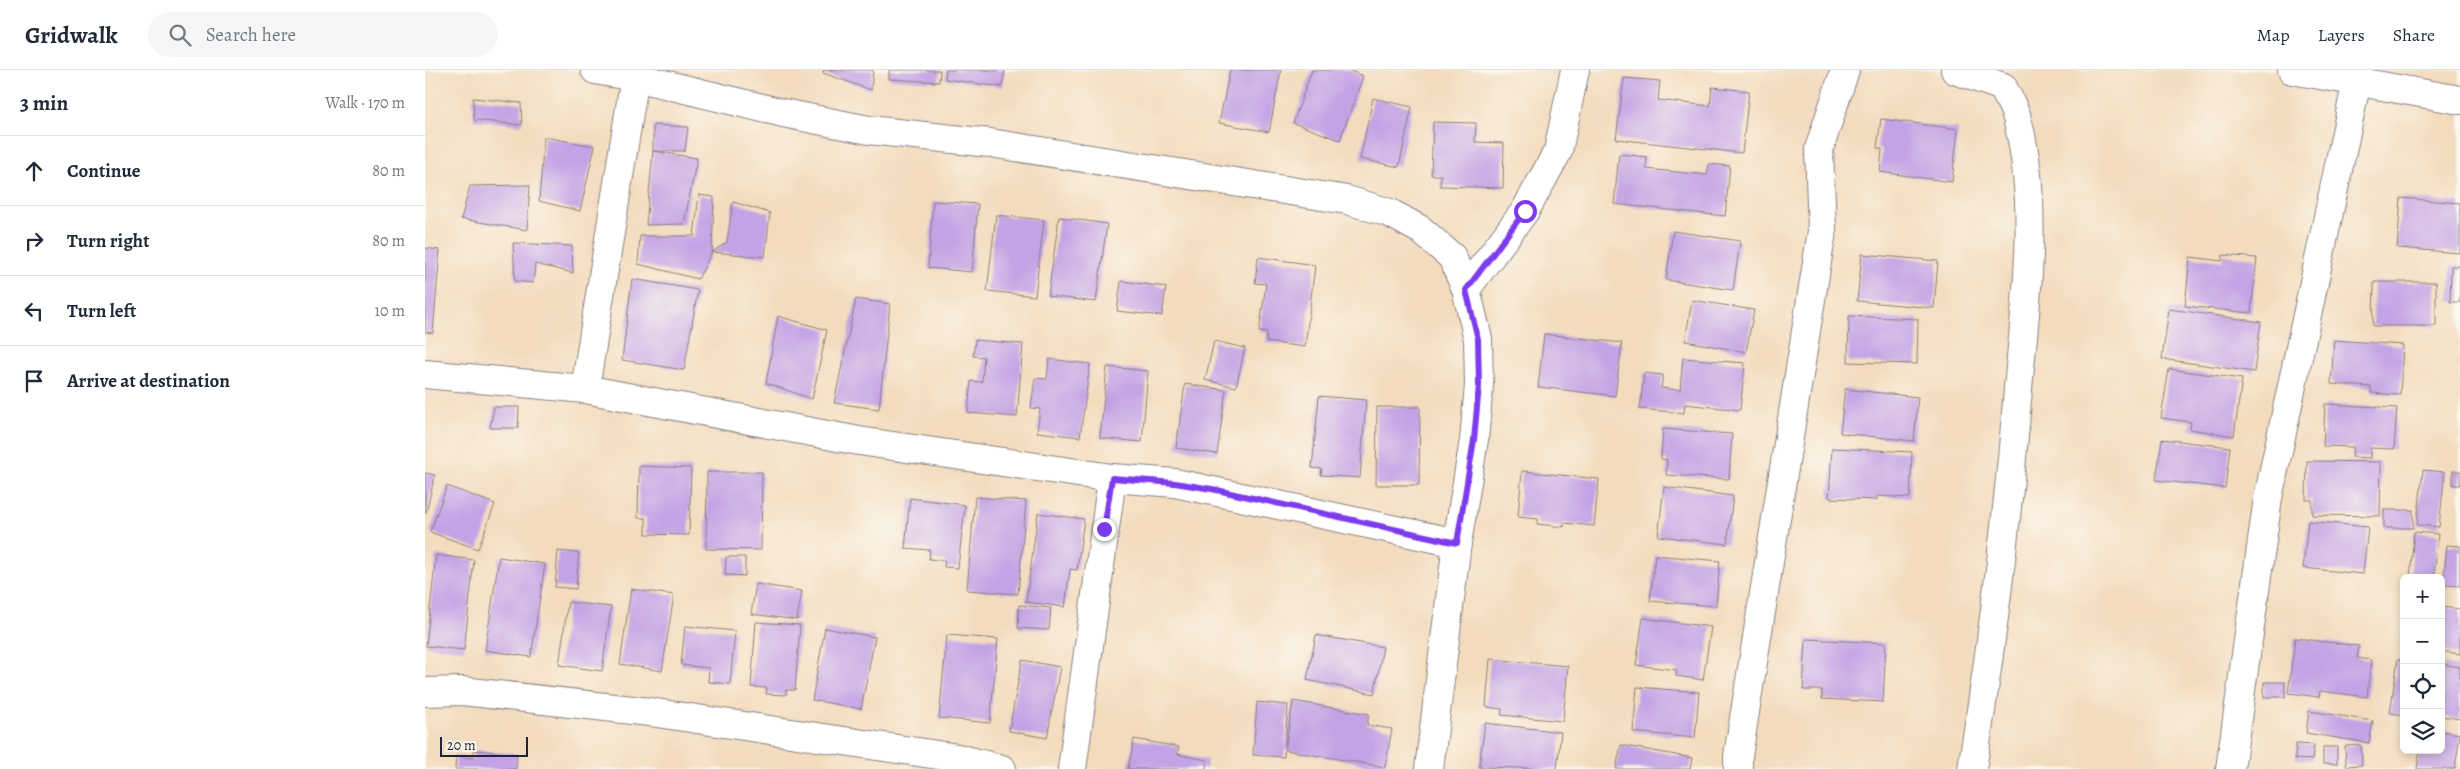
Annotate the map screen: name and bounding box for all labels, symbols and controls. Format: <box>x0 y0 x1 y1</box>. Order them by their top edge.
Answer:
search box <box>148 12 498 57</box>
text: Gridwalk <box>25 19 118 51</box>
icon: search <box>166 21 194 49</box>
text: Search here <box>206 22 296 48</box>
text: Map <box>2257 23 2290 47</box>
text: Layers <box>2318 23 2365 47</box>
text: Share <box>2393 23 2435 47</box>
text: 3 min <box>20 89 68 117</box>
text: Walk · 170 m <box>325 92 405 114</box>
icon: ahead <box>20 157 48 185</box>
text: Continue <box>67 158 141 184</box>
text: 80 m <box>372 160 405 182</box>
route start <box>1514 200 1537 223</box>
icon: right <box>20 227 48 255</box>
text: Turn right <box>67 228 149 254</box>
text: 80 m <box>372 230 405 252</box>
icon: left <box>20 297 48 325</box>
text: Turn left <box>67 298 136 324</box>
text: 10 m <box>375 300 405 322</box>
icon: arrive <box>20 367 48 395</box>
text: Arrive at destination <box>67 368 230 394</box>
route end <box>1093 518 1116 541</box>
map controls <box>2400 574 2445 754</box>
button: + <box>2400 574 2445 619</box>
button: − <box>2400 619 2445 664</box>
button: locate <box>2400 664 2445 709</box>
button: layers <box>2400 709 2445 754</box>
scale bar <box>440 734 527 757</box>
text: 20 m <box>447 736 476 755</box>

